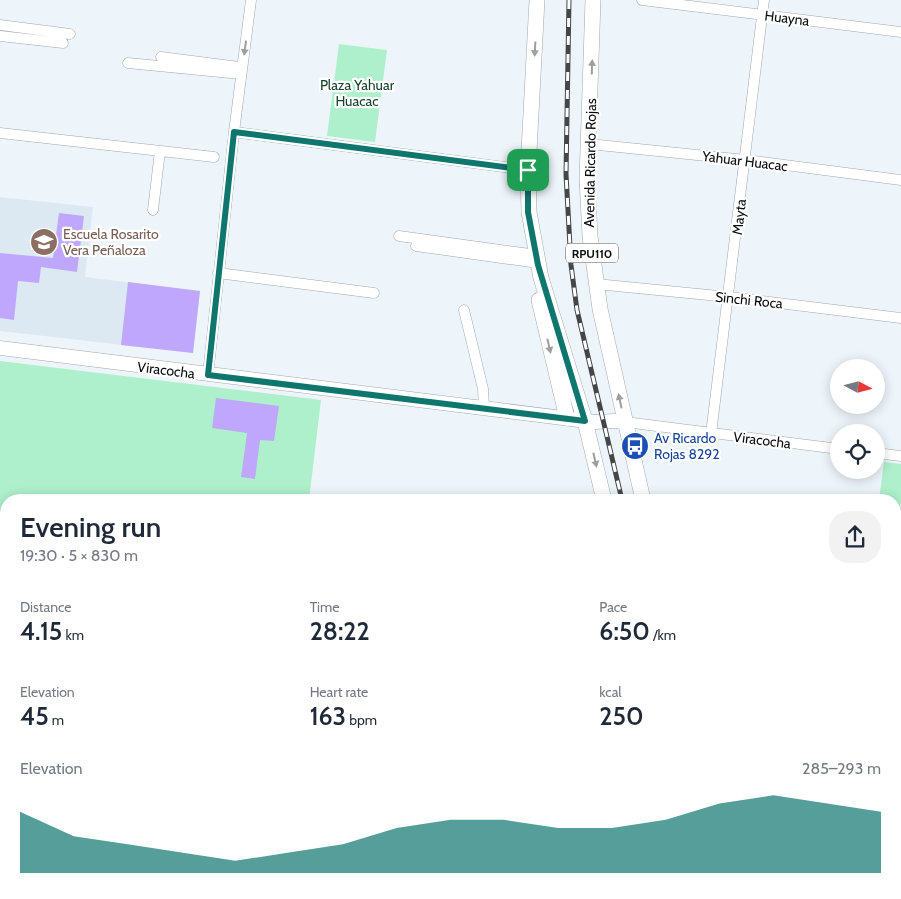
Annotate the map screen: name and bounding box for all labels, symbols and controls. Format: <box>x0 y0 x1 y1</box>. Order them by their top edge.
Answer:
street label: Huayna <box>764 6 811 30</box>
one-way arrow <box>241 41 249 57</box>
one-way arrow <box>530 41 538 57</box>
one-way arrow <box>588 59 596 75</box>
park label: Plaza Yahuar Huacac <box>320 76 395 110</box>
street label: Avenida Ricardo Rojas <box>580 98 600 228</box>
street label: Yahuar Huacac <box>700 147 789 175</box>
pin <box>507 149 549 191</box>
icon: arrive <box>514 156 542 184</box>
street label: Mayta <box>728 198 750 236</box>
place label: Escuela Rosarito Vera Peñaloza <box>63 225 159 259</box>
school or university icon: Escuela Rosarito Vera Peñaloza <box>29 227 59 257</box>
road number: RPU110 <box>566 244 618 262</box>
street label: Sinchi Roca <box>714 288 784 313</box>
one-way arrow <box>545 338 553 353</box>
street label: Viracocha <box>136 358 196 382</box>
north arrow <box>830 359 885 414</box>
map controls <box>830 359 885 479</box>
one-way arrow <box>616 394 624 409</box>
button: locate <box>830 424 885 479</box>
street label: Viracocha <box>732 428 792 452</box>
place label: Av Ricardo Rojas 8292 <box>654 429 720 463</box>
bus stop icon: Av Ricardo Rojas 8292 <box>620 431 650 461</box>
one-way arrow <box>591 453 599 468</box>
text: Evening run <box>20 510 161 544</box>
button: share <box>829 511 881 563</box>
text: 19:30 · 5 × 830 m <box>20 546 138 565</box>
text: Distance <box>20 598 72 616</box>
text: Time <box>310 598 339 616</box>
text: Pace <box>599 598 627 616</box>
text: 4.15 <box>20 616 62 646</box>
text: 28:22 <box>310 616 370 646</box>
text: 6:50 <box>599 616 650 646</box>
text: km <box>62 626 84 644</box>
text: /km <box>650 626 676 644</box>
text: Elevation <box>20 683 75 701</box>
text: Heart rate <box>310 683 368 701</box>
text: kcal <box>599 683 622 701</box>
text: 45 <box>20 701 49 731</box>
text: 163 <box>310 701 346 731</box>
text: 250 <box>599 701 644 731</box>
text: m <box>49 711 64 729</box>
text: bpm <box>346 711 377 729</box>
text: Elevation <box>20 759 83 778</box>
text: 285–293 m <box>802 759 881 778</box>

